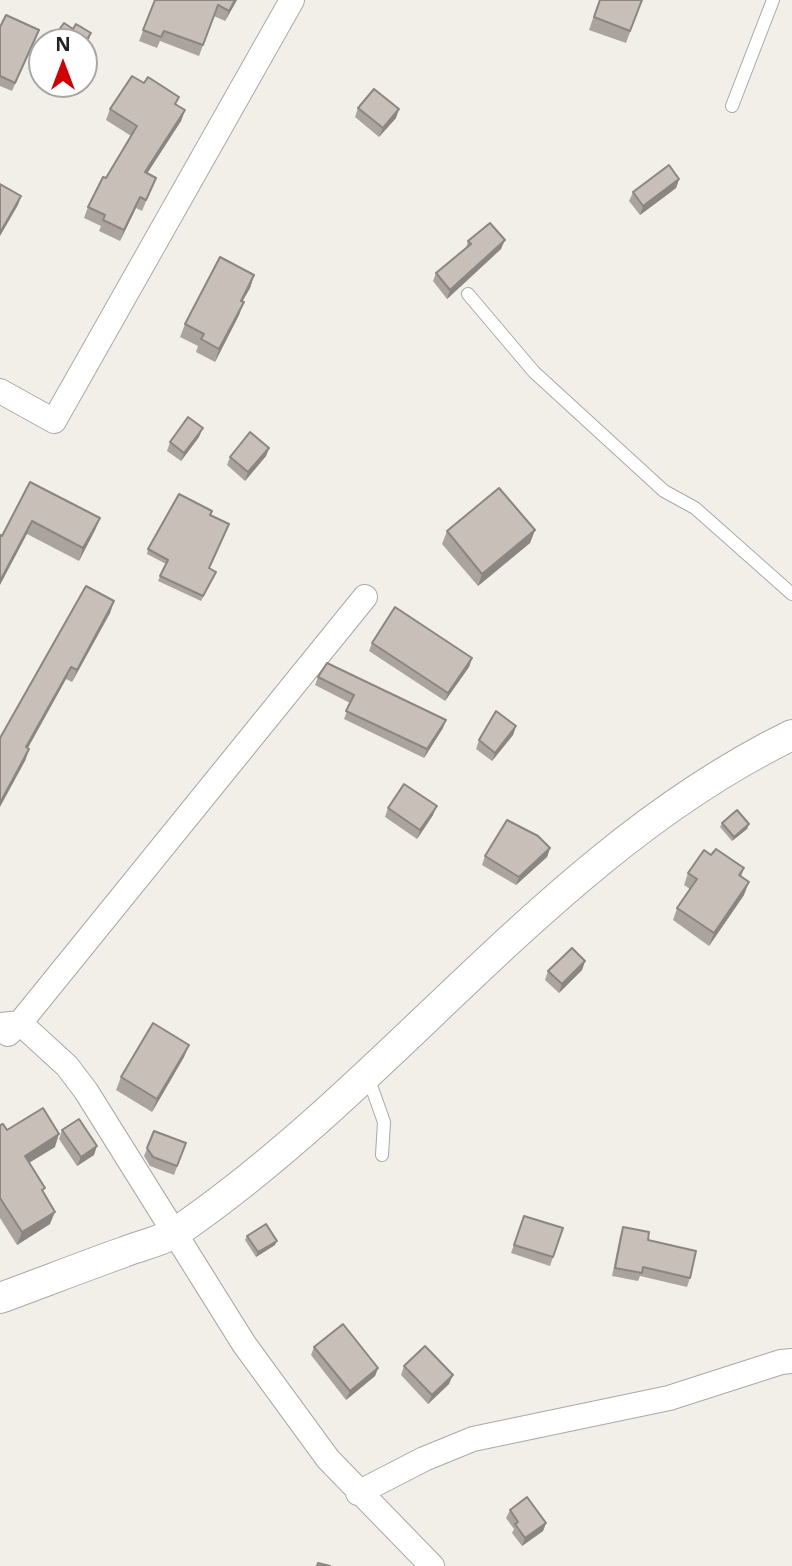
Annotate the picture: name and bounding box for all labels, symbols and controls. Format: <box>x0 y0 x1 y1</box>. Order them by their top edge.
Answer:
north arrow <box>28 28 98 98</box>
text: N <box>55 31 71 57</box>

